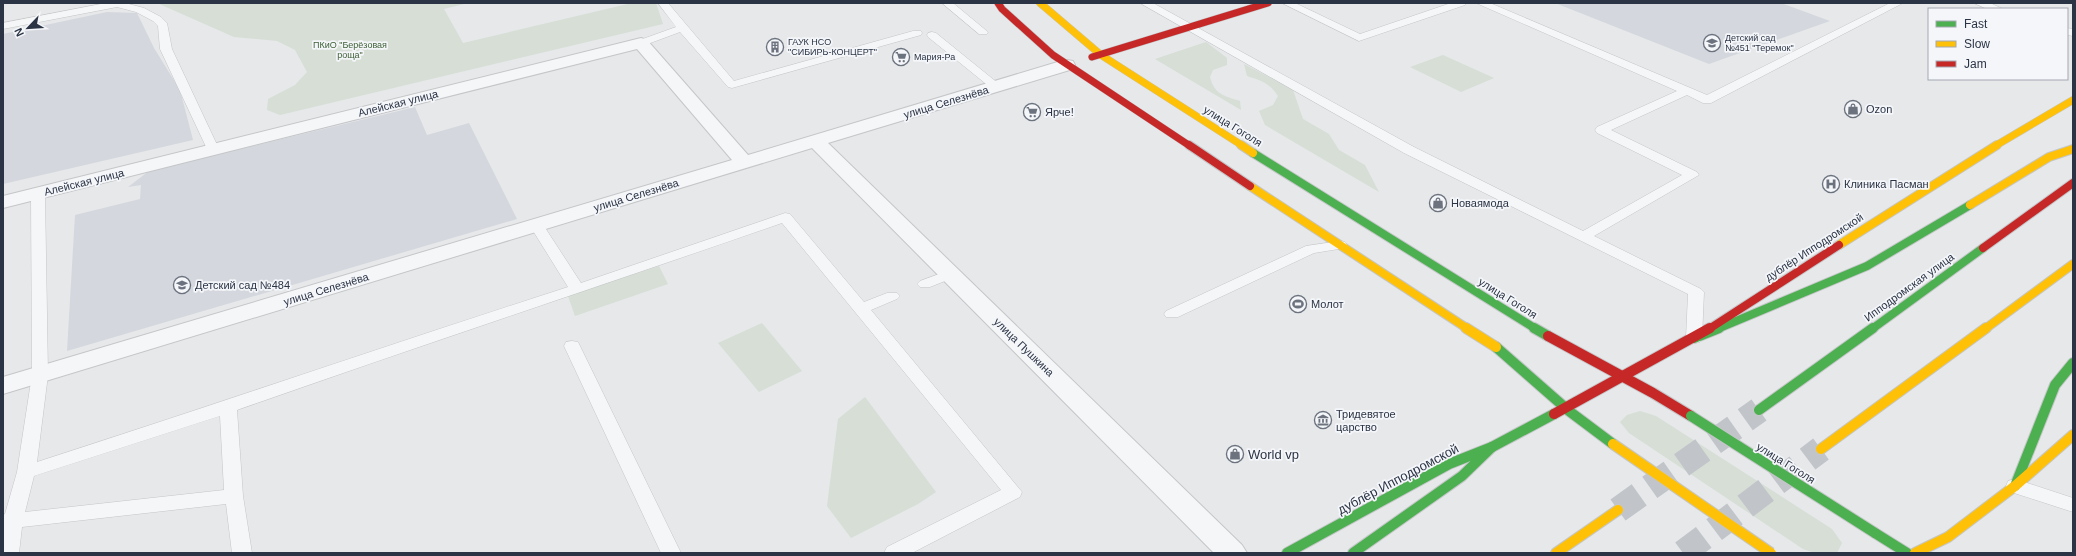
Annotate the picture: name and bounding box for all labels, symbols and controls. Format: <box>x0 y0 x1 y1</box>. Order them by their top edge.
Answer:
north arrow <box>8 8 48 48</box>
legend <box>1928 8 2068 80</box>
text: Fast <box>1964 17 1988 31</box>
text: N <box>12 26 26 38</box>
school or university icon: Детский сад №451 "Теремок" <box>1702 33 1722 53</box>
place label: Детский сад №451 "Теремок" <box>1725 33 1794 53</box>
building icon: ГАУК НСО "СИБИРЬ-КОНЦЕРТ" <box>765 37 785 57</box>
place label: ГАУК НСО "СИБИРЬ-КОНЦЕРТ" <box>788 37 877 57</box>
text: Slow <box>1964 37 1990 51</box>
park label: ПКиО "Берёзовая роща" <box>313 40 387 60</box>
supermarket icon: Мария-Ра <box>891 47 911 67</box>
place label: Мария-Ра <box>914 52 955 62</box>
text: Jam <box>1964 57 1987 71</box>
street label: улица Селезнёва <box>902 83 991 121</box>
street label: Алейская улица <box>357 87 440 119</box>
shop icon: Ozon <box>1843 99 1863 119</box>
supermarket icon: Ярче! <box>1022 102 1042 122</box>
street label: улица Гоголя <box>1202 103 1264 149</box>
place label: Ozon <box>1866 103 1892 115</box>
place label: Ярче! <box>1045 106 1074 118</box>
street label: Алейская улица <box>43 166 126 198</box>
hospital icon: Клиника Пасман <box>1821 174 1841 194</box>
street label: улица Селезнёва <box>592 176 681 214</box>
place label: Клиника Пасман <box>1844 178 1929 190</box>
shop icon: Новаямода <box>1428 193 1448 213</box>
place label: Новаямода <box>1451 197 1510 209</box>
street label: дублёр Ипподромской <box>1763 211 1865 283</box>
street label: Ипподромская улица <box>1862 250 1957 324</box>
street label: улица Селезнёва <box>282 270 371 308</box>
school or university icon: Детский сад №484 <box>172 275 192 295</box>
street label: улица Гоголя <box>1477 275 1539 321</box>
place label: Детский сад №484 <box>195 279 290 291</box>
sports icon: Молот <box>1288 294 1308 314</box>
place label: Молот <box>1311 298 1344 310</box>
street label: улица Пушкина <box>992 315 1057 379</box>
place label: Тридевятое царство <box>1336 408 1396 433</box>
museum icon: Тридевятое царство <box>1313 410 1333 430</box>
street label: улица Гоголя <box>1755 440 1817 486</box>
street label: дублёр Ипподромской <box>1335 441 1461 517</box>
shop icon: World vp <box>1225 444 1245 464</box>
place label: World vp <box>1248 447 1299 462</box>

